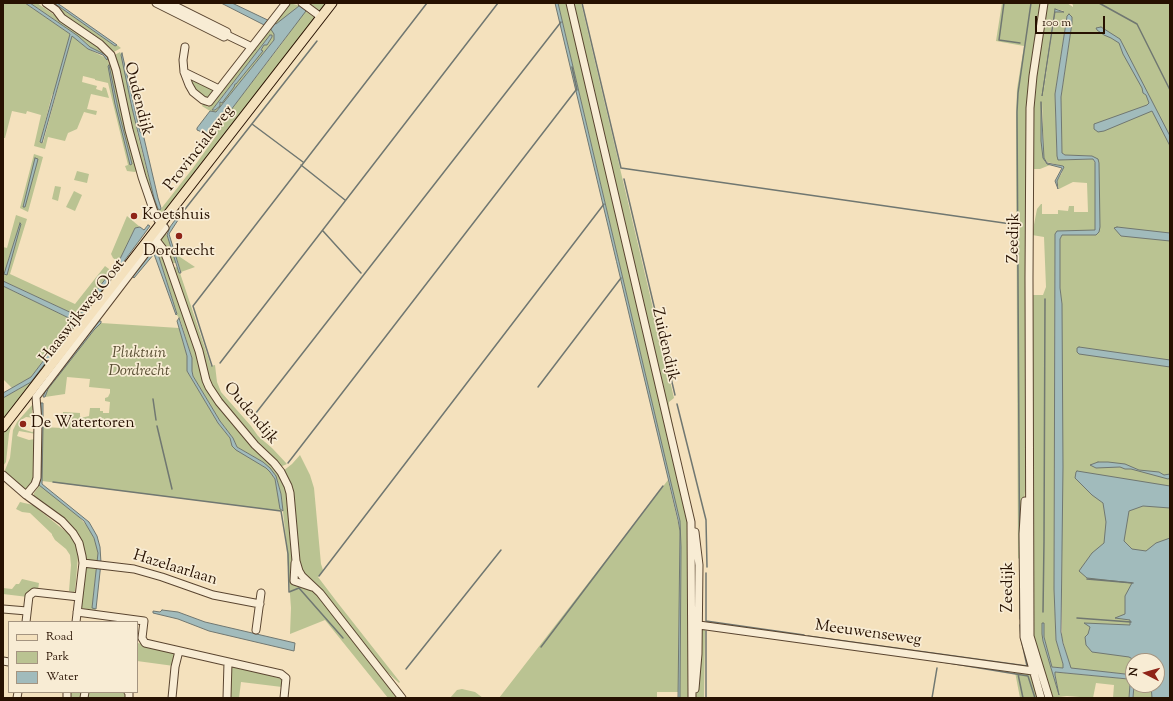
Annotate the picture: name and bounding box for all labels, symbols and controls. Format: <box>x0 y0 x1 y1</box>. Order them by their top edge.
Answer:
scale bar <box>1037 8 1107 34</box>
text: 100 m <box>1042 14 1071 32</box>
street label: Oudendijk <box>119 60 155 138</box>
street label: Provincialeweg <box>161 103 239 195</box>
place label: Koetshuis <box>142 206 210 226</box>
marker: Koetshuis <box>129 211 139 221</box>
street label: Zeedijk <box>1005 213 1025 263</box>
marker: Dordrecht <box>174 231 184 241</box>
place label: Dordrecht <box>143 242 215 262</box>
street label: Haaswijkweg Oost <box>36 256 130 368</box>
street label: Zuidendijk <box>646 306 682 384</box>
park label: Pluktuin Dordrecht <box>108 344 170 382</box>
street label: Oudendijk <box>218 379 282 449</box>
place label: De Watertoren <box>31 414 135 434</box>
marker: De Watertoren <box>18 419 28 429</box>
street label: Hazelaarlaan <box>131 547 219 591</box>
street label: Zeedijk <box>999 562 1019 612</box>
street label: Meeuwenseweg <box>814 617 922 651</box>
legend <box>8 621 138 693</box>
text: Road <box>46 628 73 646</box>
text: Park <box>46 648 69 666</box>
north arrow <box>1125 653 1165 693</box>
text: N <box>1126 667 1142 677</box>
text: Water <box>46 668 78 686</box>

